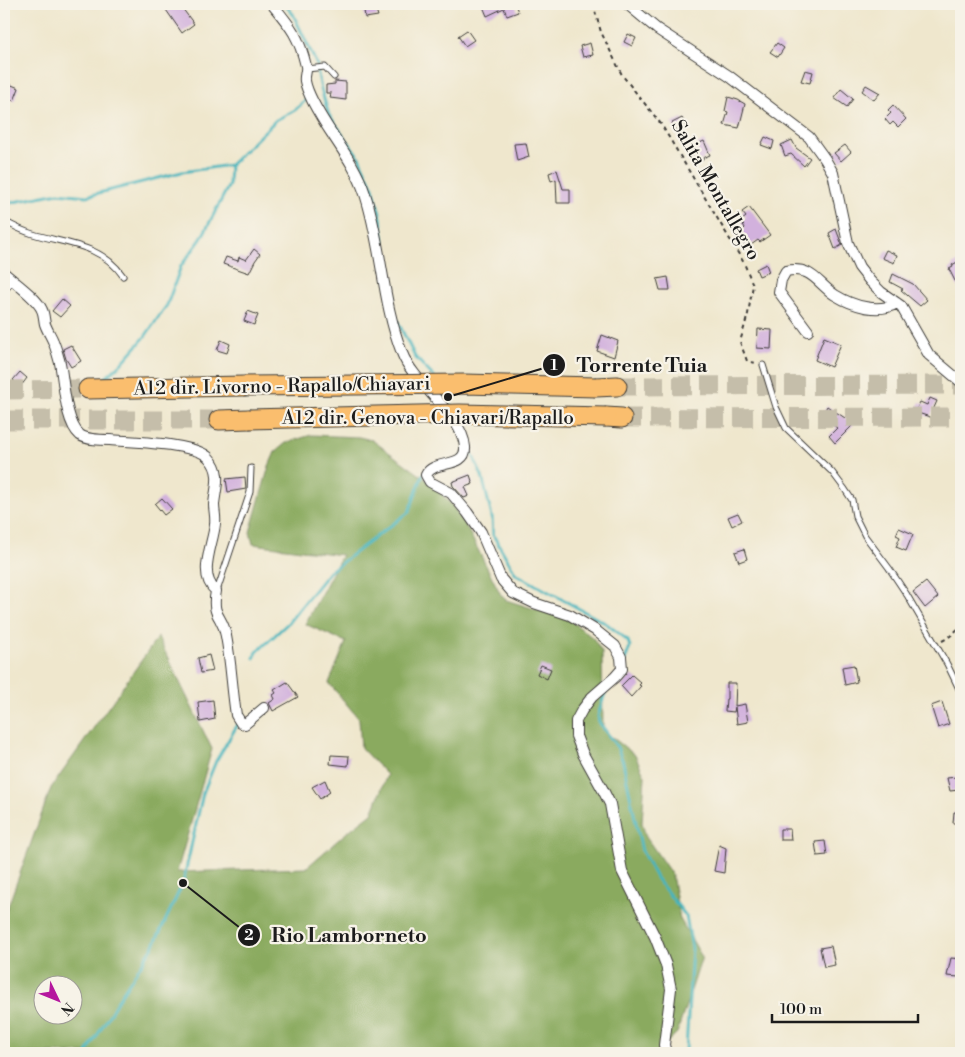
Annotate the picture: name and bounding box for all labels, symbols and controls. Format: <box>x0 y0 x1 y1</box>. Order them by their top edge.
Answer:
street label: Salita Montallegro <box>666 116 766 264</box>
callout: Torrente Tuia <box>542 347 717 382</box>
text: Torrente Tuia <box>577 354 708 379</box>
text: 1 <box>550 356 558 375</box>
street label: A12 dir. Livorno - Rapallo/Chiavari <box>132 371 431 401</box>
street label: A12 dir. Genova - Chiavari/Rapallo <box>281 406 574 430</box>
callout: Rio Lamborneto <box>236 918 437 953</box>
text: Rio Lamborneto <box>271 924 427 949</box>
text: 2 <box>244 926 254 945</box>
north arrow <box>32 974 82 1024</box>
scale bar <box>772 992 919 1024</box>
text: N <box>56 998 77 1018</box>
text: 100 m <box>780 1000 822 1019</box>

